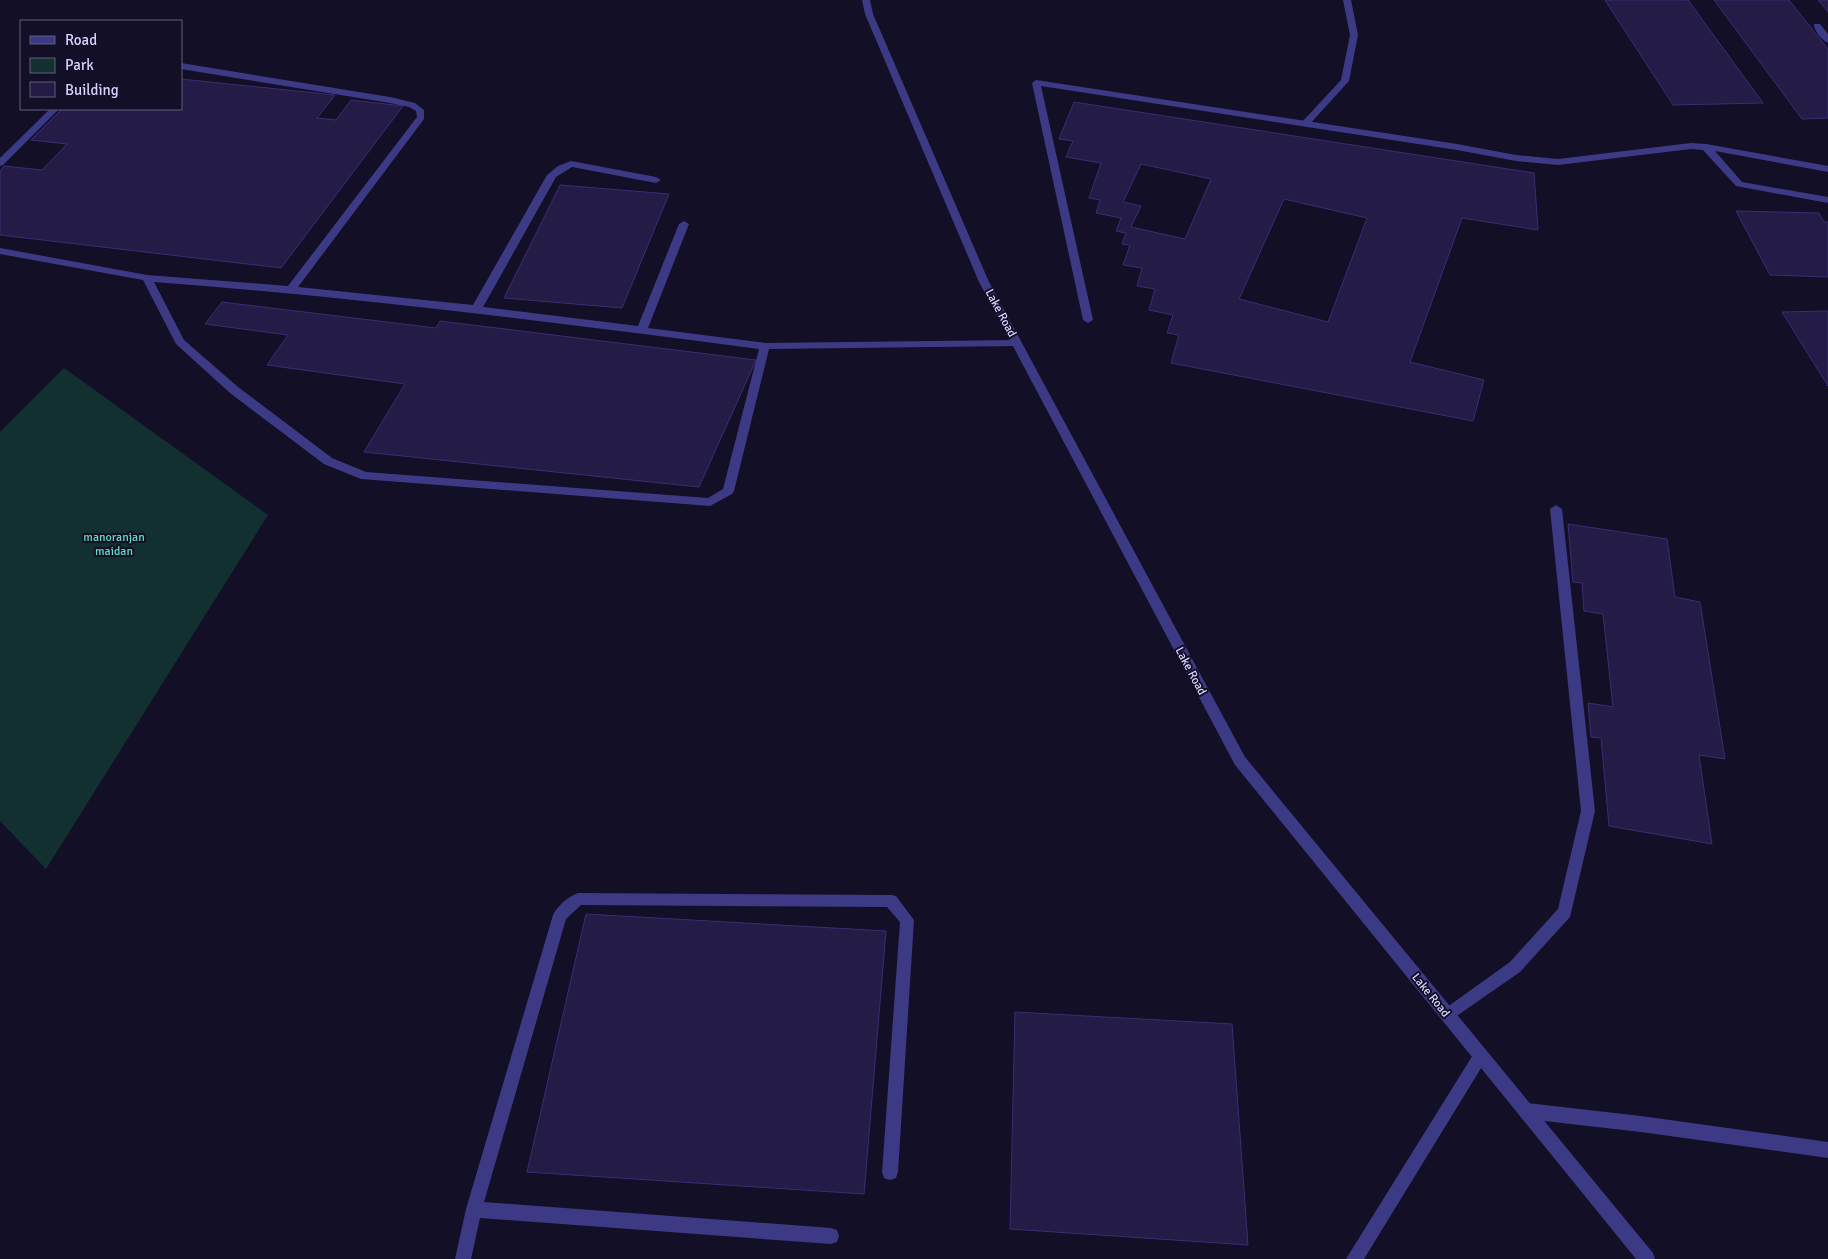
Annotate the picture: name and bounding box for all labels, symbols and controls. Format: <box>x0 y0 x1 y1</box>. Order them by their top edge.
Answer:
legend <box>20 20 182 110</box>
text: Road <box>65 31 97 49</box>
text: Park <box>65 56 94 74</box>
text: Building <box>65 81 119 99</box>
street label: Lake Road <box>982 287 1019 340</box>
park label: manoranjan maidan <box>83 530 145 559</box>
street label: Lake Road <box>1172 645 1209 698</box>
street label: Lake Road <box>1408 970 1453 1020</box>

